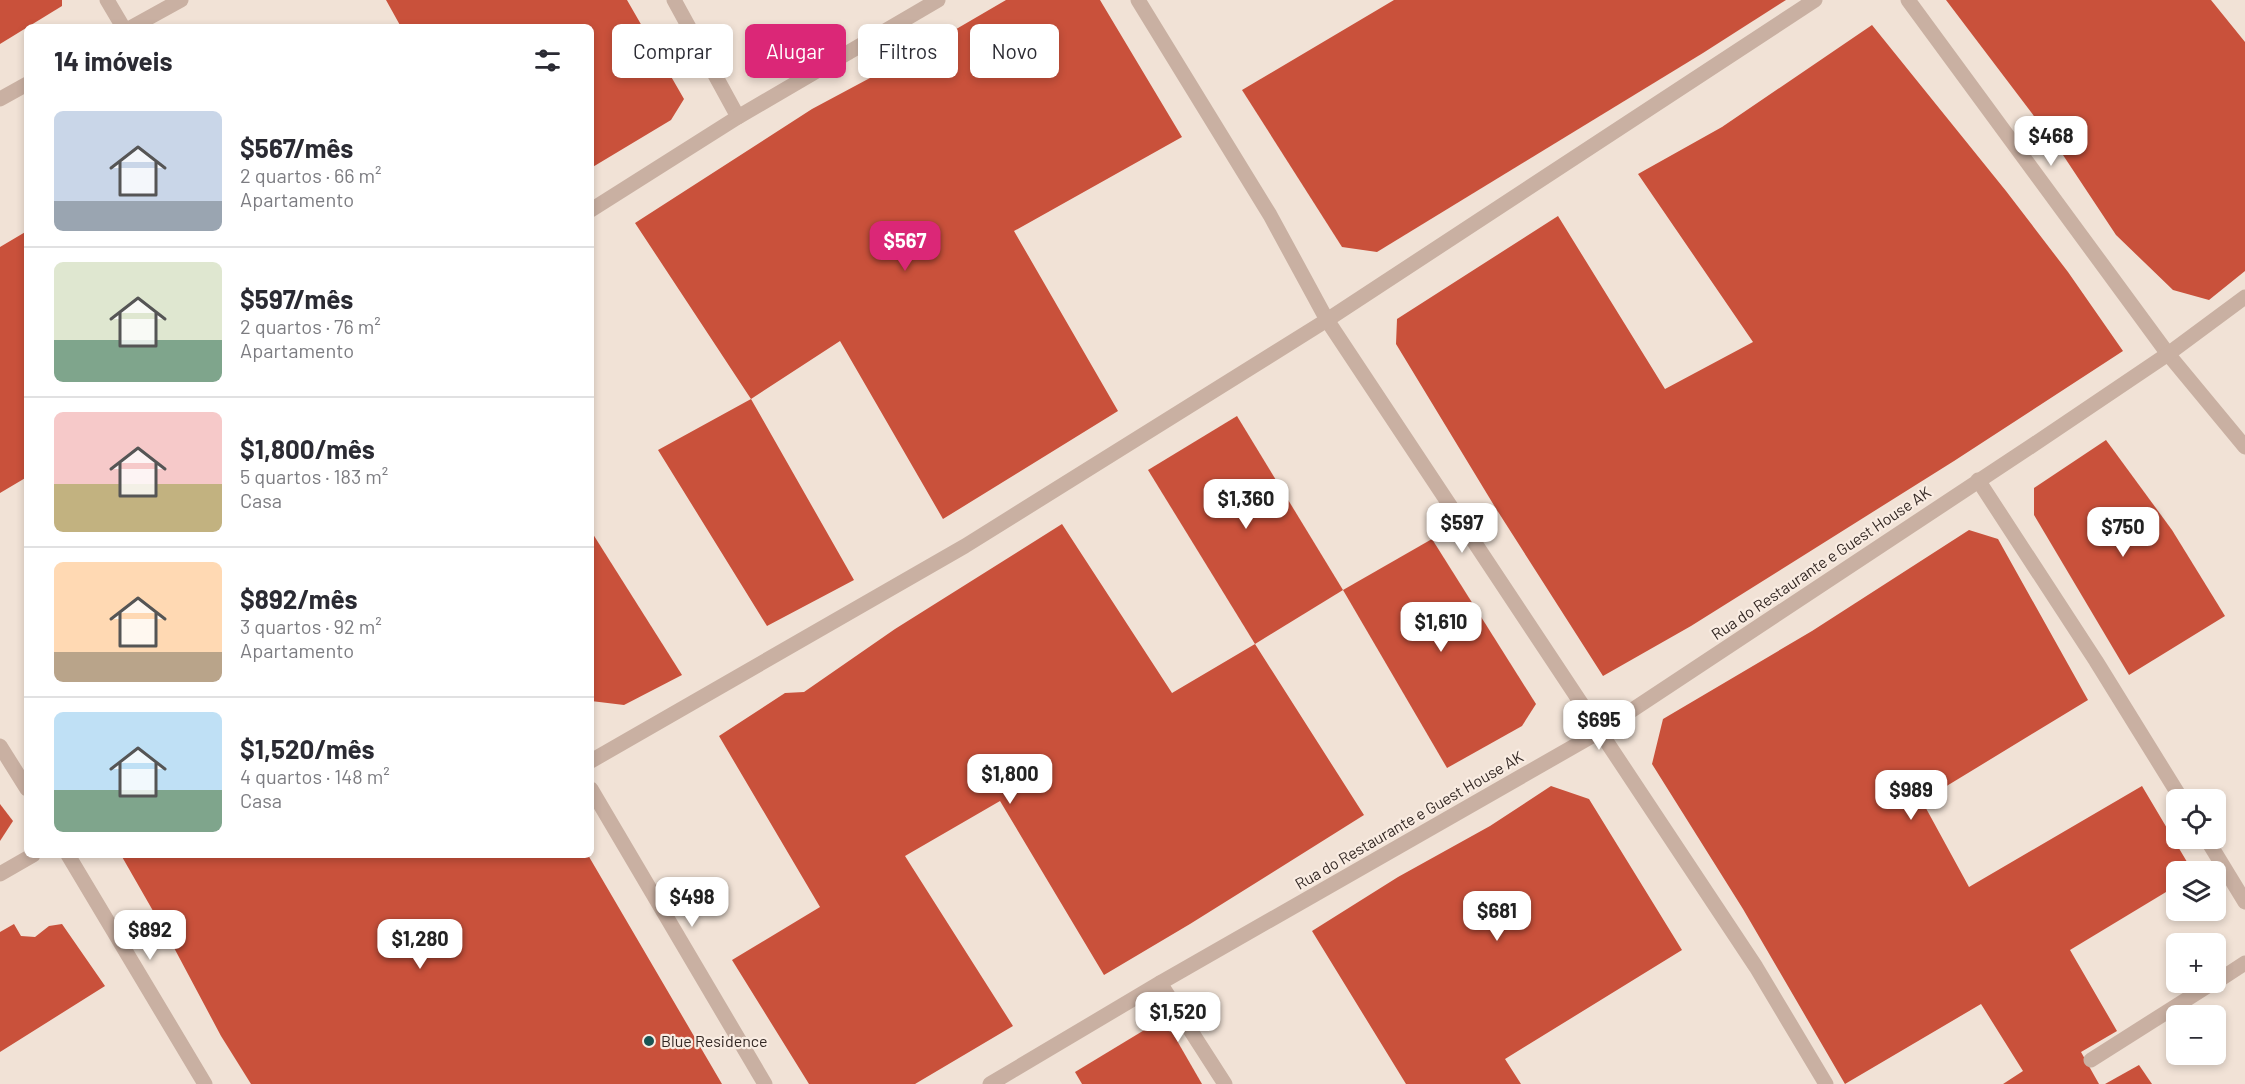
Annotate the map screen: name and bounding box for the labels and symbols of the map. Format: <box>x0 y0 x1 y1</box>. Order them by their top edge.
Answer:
pin: $468 <box>2015 116 2087 167</box>
pin: $567 <box>869 221 941 272</box>
pin: $1,360 <box>1197 479 1295 530</box>
street label: Rua do Restaurante e Guest House AK <box>1707 482 1934 643</box>
pin: $597 <box>1426 503 1498 554</box>
pin: $750 <box>2087 507 2159 558</box>
pin: $1,610 <box>1392 602 1490 653</box>
pin: $695 <box>1563 700 1635 751</box>
street label: Rua do Restaurante e Guest House AK <box>1291 746 1527 893</box>
pin: $1,800 <box>961 754 1059 805</box>
pin: $989 <box>1875 770 1947 821</box>
pin: $498 <box>656 877 728 928</box>
pin: $681 <box>1461 891 1533 942</box>
pin: $892 <box>114 910 186 961</box>
pin: $1,280 <box>371 919 469 970</box>
pin: $1,520 <box>1129 992 1227 1043</box>
place label: Blue Residence <box>661 1031 768 1050</box>
marker: Blue Residence <box>642 1034 656 1048</box>

